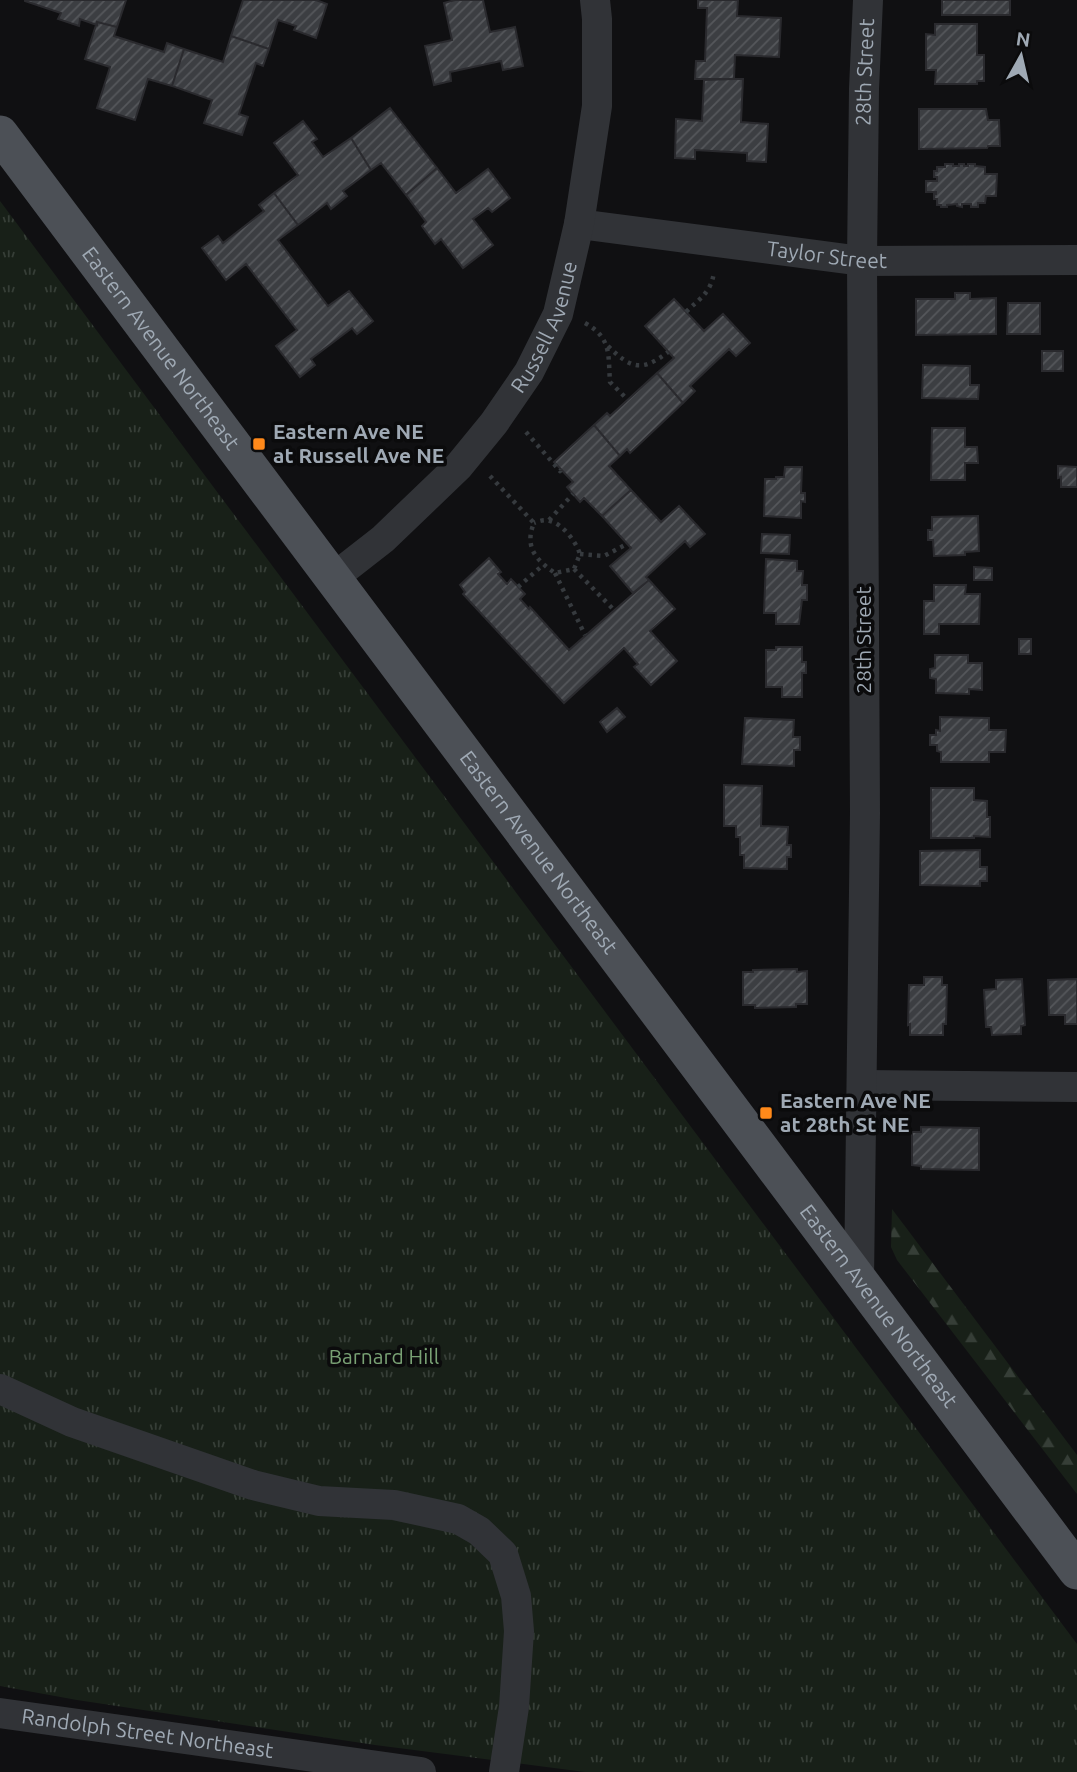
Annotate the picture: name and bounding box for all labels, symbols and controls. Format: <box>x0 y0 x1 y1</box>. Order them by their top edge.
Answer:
street label: 28th Street <box>851 18 878 126</box>
north arrow <box>986 21 1056 91</box>
text: N <box>1015 27 1032 51</box>
street label: Taylor Street <box>765 236 887 273</box>
street label: Eastern Avenue Northeast <box>78 242 245 454</box>
street label: Russell Avenue <box>505 259 581 397</box>
place label: Eastern Ave NE at Russell Ave NE <box>273 419 444 467</box>
marker: Eastern Ave NE at Russell Ave NE <box>251 436 267 452</box>
street label: 28th Street <box>851 586 875 694</box>
street label: Eastern Avenue Northeast <box>456 746 623 958</box>
place label: Eastern Ave NE at 28th St NE <box>780 1088 931 1136</box>
marker: Eastern Ave NE at 28th St NE <box>758 1105 774 1121</box>
street label: Eastern Avenue Northeast <box>796 1200 963 1412</box>
park label: Barnard Hill <box>329 1344 439 1368</box>
street label: Randolph Street Northeast <box>20 1703 275 1762</box>

